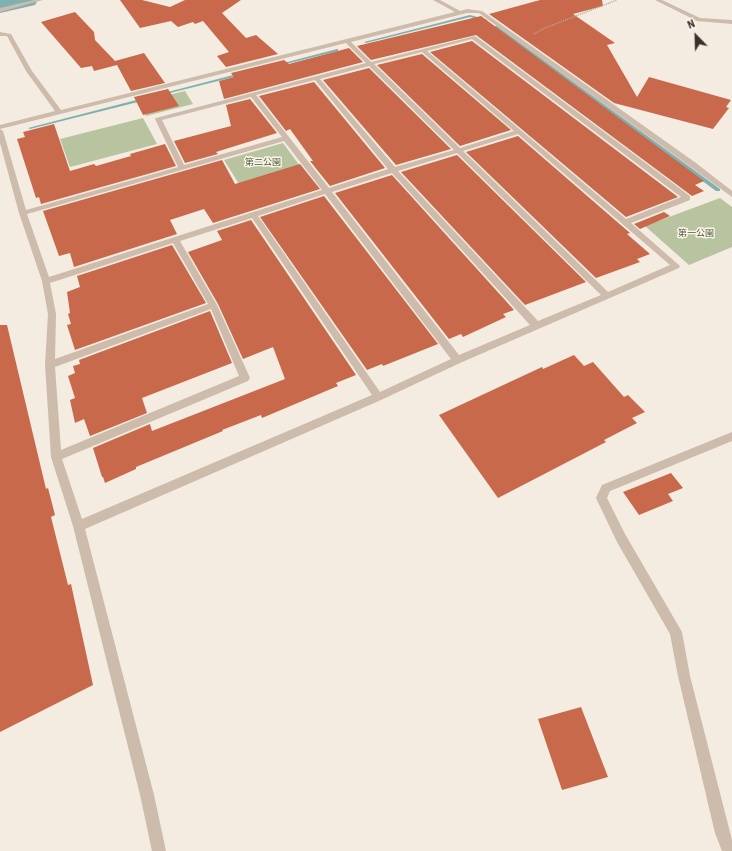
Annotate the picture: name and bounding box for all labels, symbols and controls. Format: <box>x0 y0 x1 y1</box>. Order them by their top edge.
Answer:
north arrow <box>676 16 716 56</box>
text: N <box>685 17 697 32</box>
park label: 第二公園 <box>245 158 281 168</box>
park label: 第一公園 <box>678 229 714 239</box>

